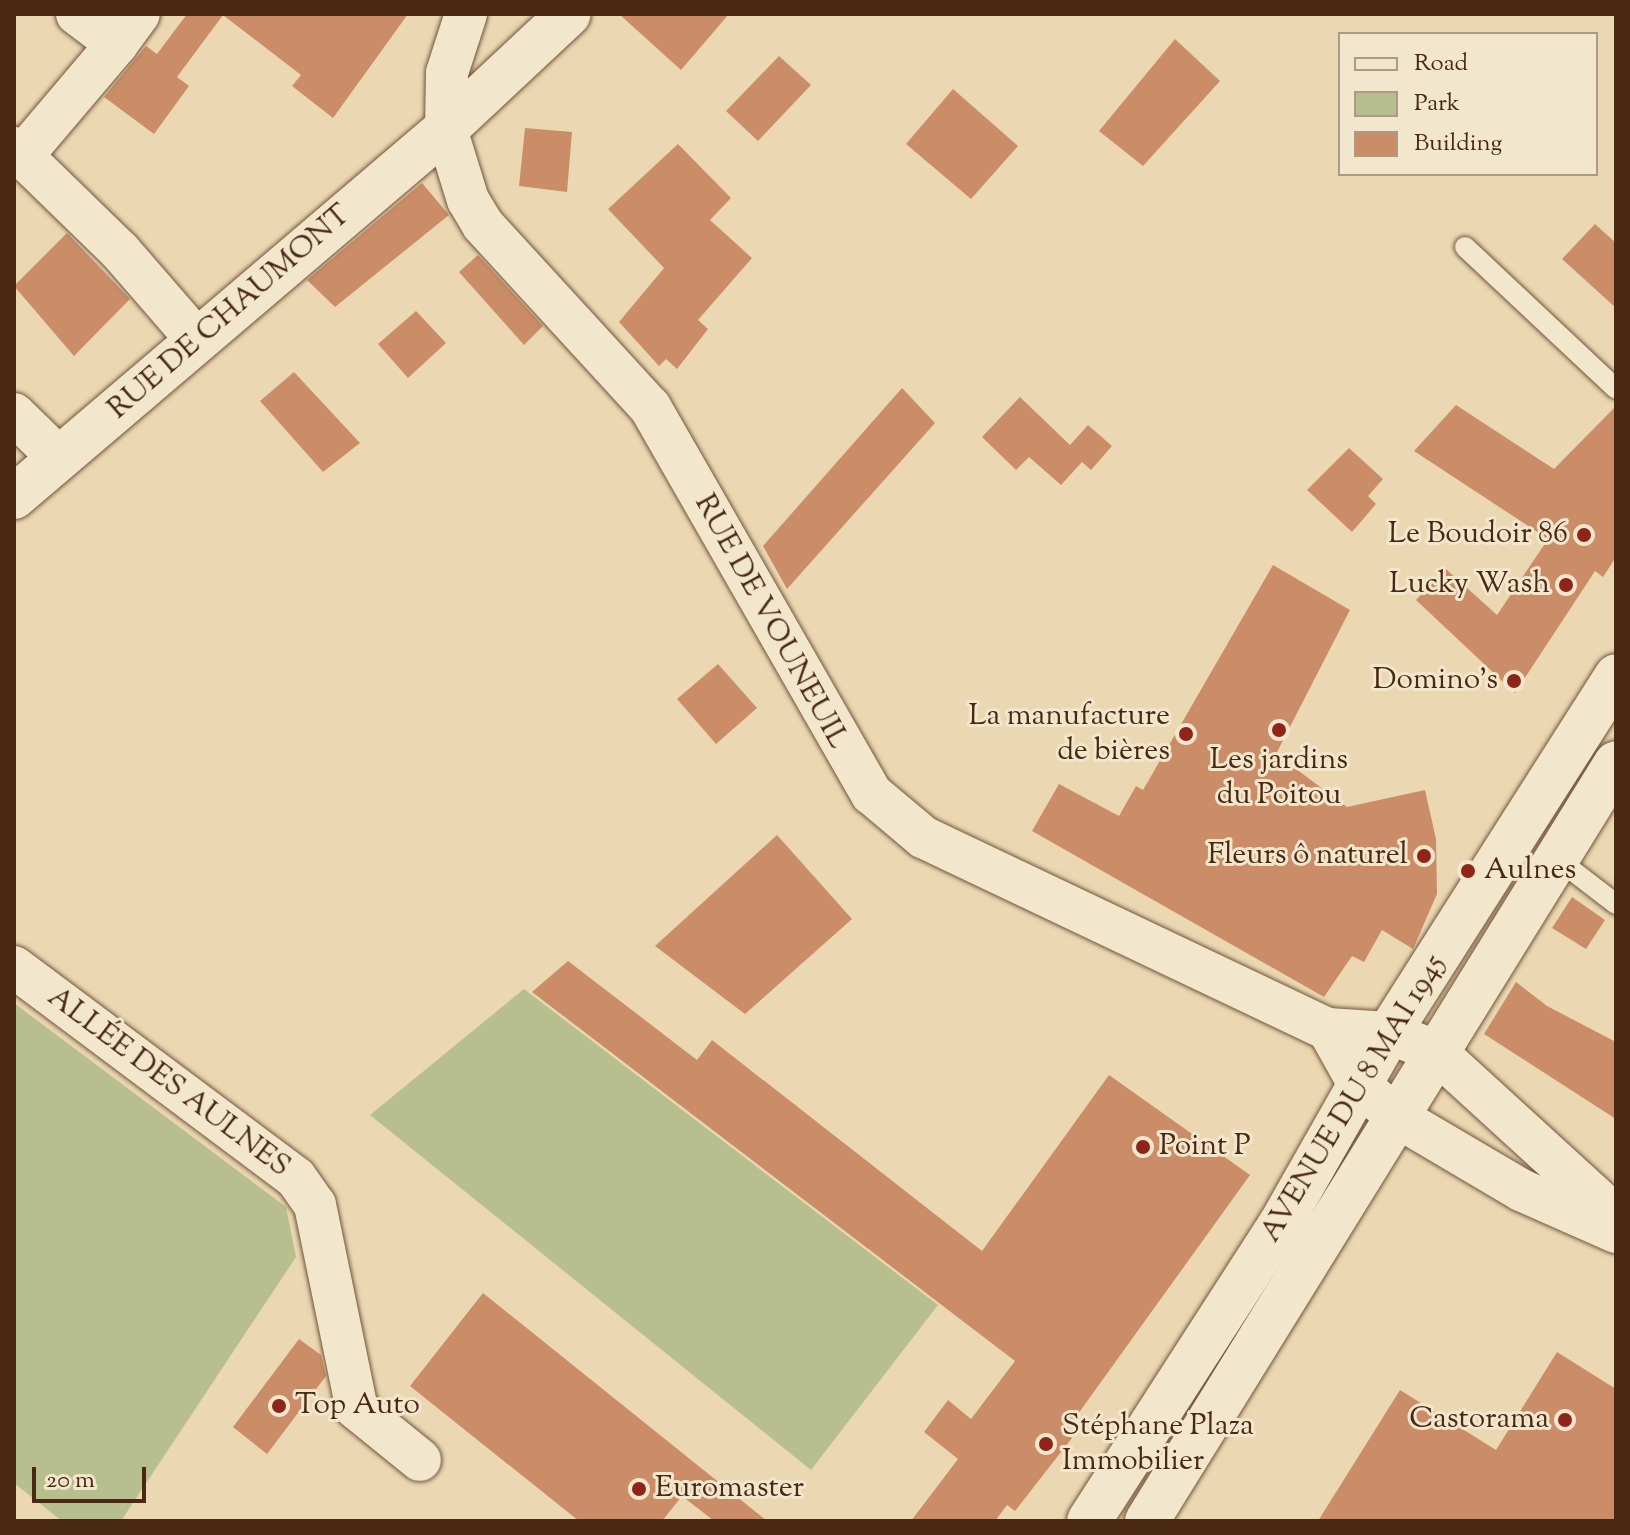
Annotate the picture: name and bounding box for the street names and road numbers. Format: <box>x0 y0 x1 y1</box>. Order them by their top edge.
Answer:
street label: RUE DE CHAUMONT <box>101 198 359 428</box>
street label: RUE DE VOUNEUIL <box>685 489 855 755</box>
street label: AVENUE DU 8 MAI 1945 <box>1254 949 1454 1249</box>
street label: ALLÉE DES AULNES <box>40 980 296 1186</box>

